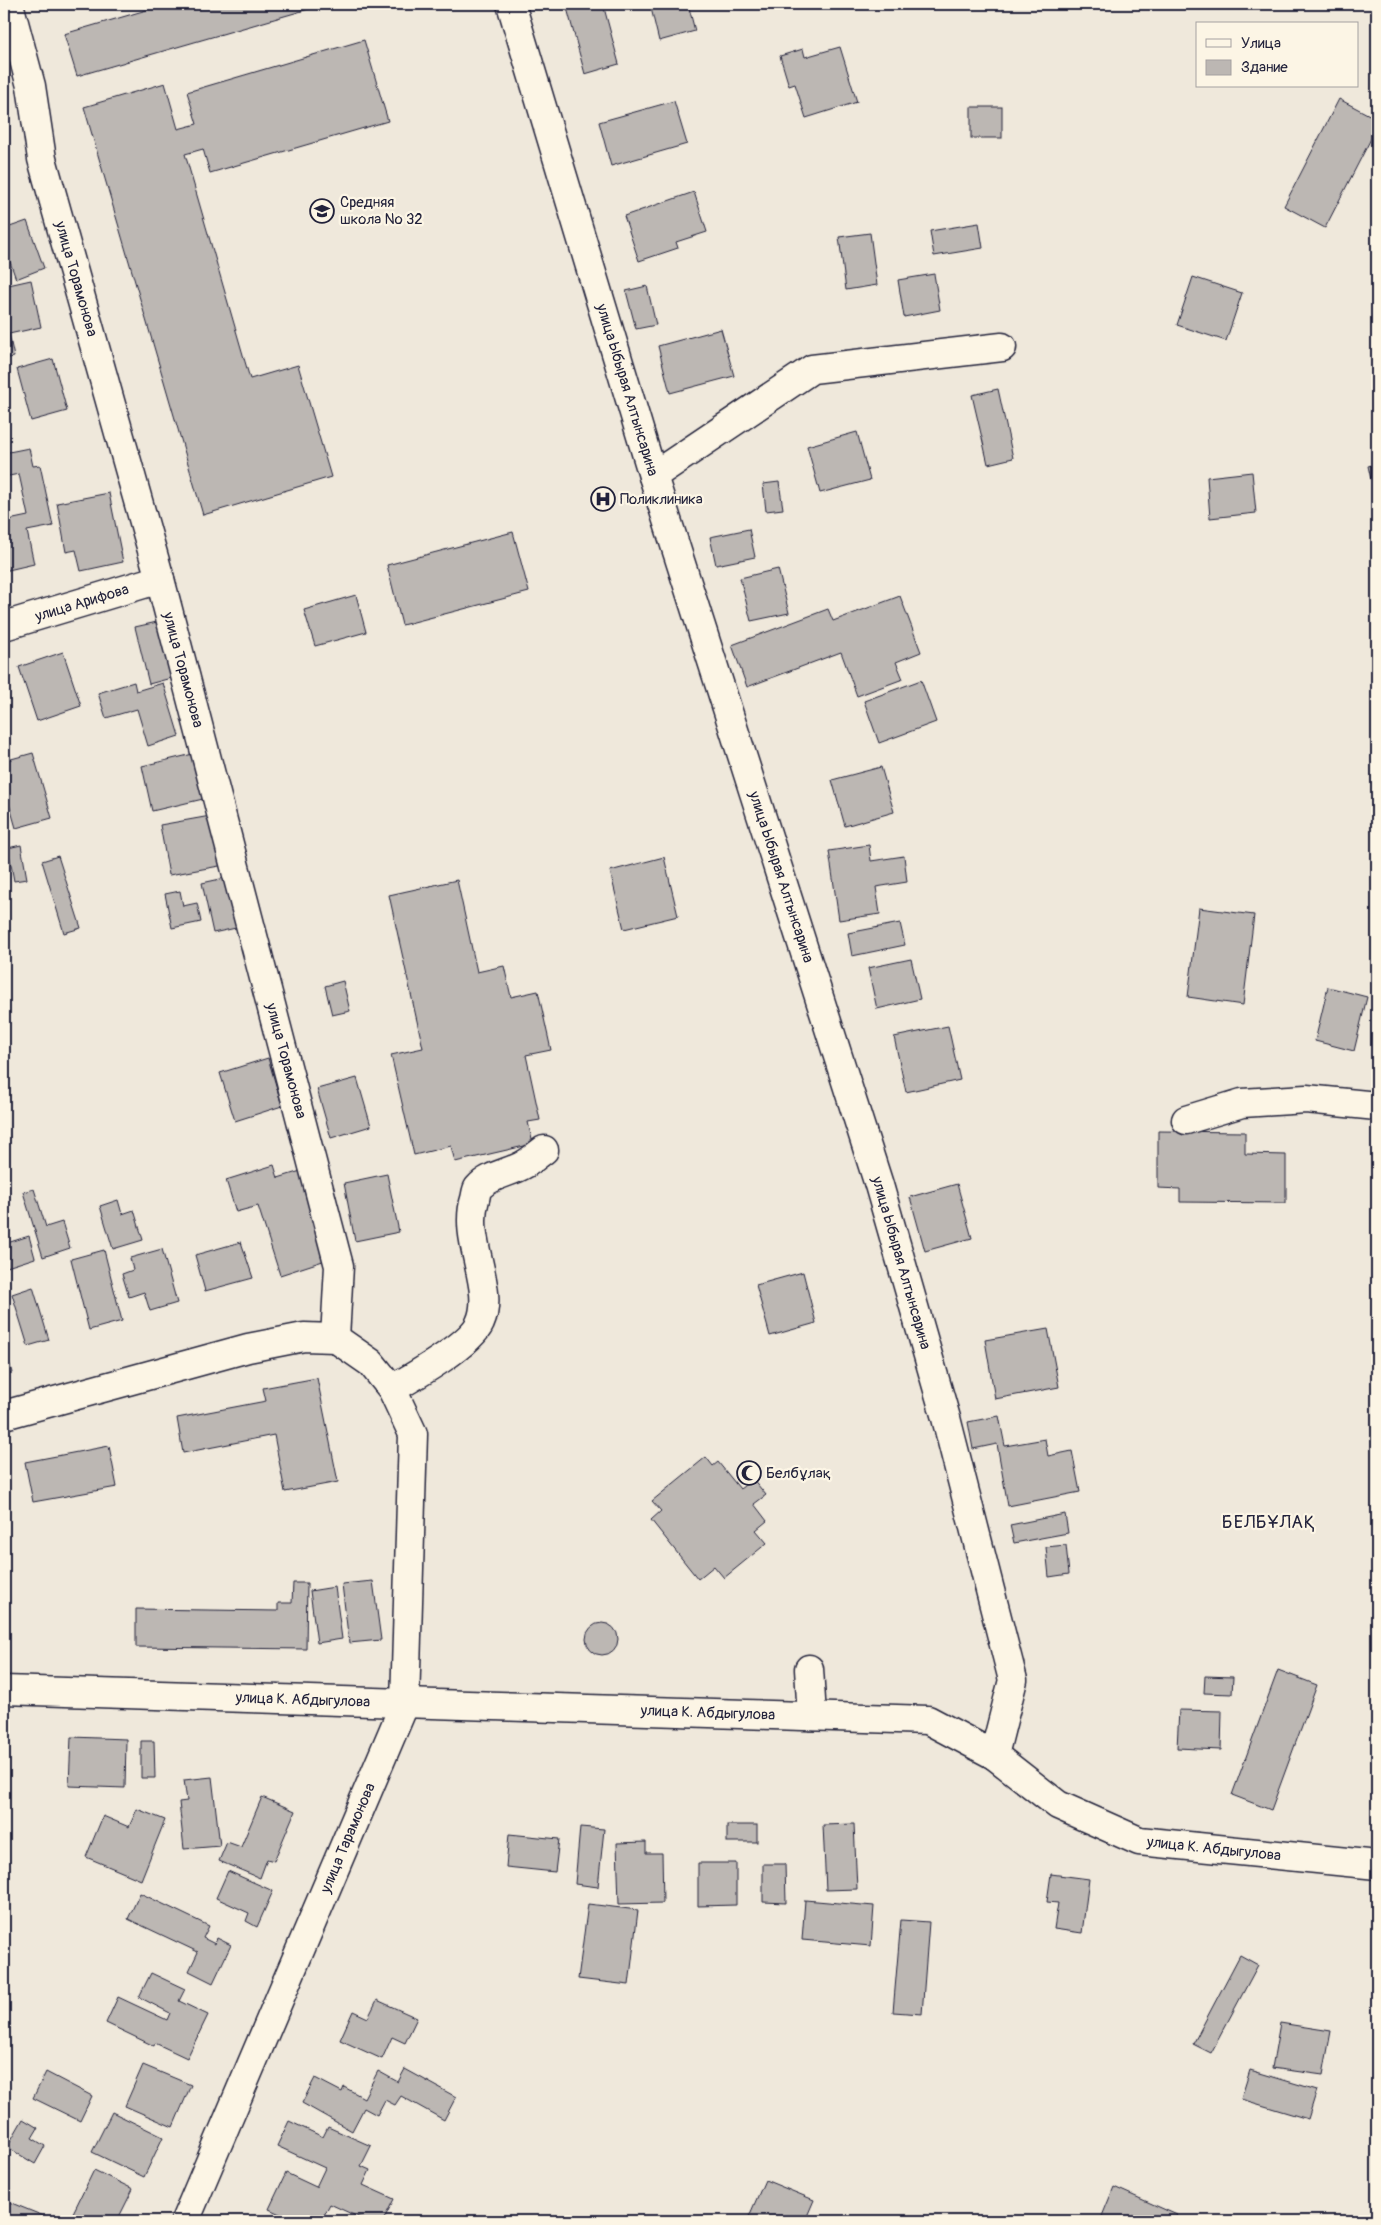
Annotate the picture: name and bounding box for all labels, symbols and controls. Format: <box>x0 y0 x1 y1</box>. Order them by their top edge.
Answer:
legend <box>1196 22 1358 88</box>
text: Улица <box>1241 34 1281 53</box>
text: Здание <box>1241 58 1288 77</box>
place label: Средняя школа № 32 <box>340 193 423 229</box>
school or university icon: Средняя школа № 32 <box>309 198 335 224</box>
street label: улица Торамонова <box>50 218 102 339</box>
street label: улица Ыбырая Алтынсарина <box>591 301 662 478</box>
hospital icon: Поликлиника <box>590 486 616 512</box>
place label: Поликлиника <box>620 490 703 509</box>
street label: улица Арифова <box>32 580 131 627</box>
street label: улица Торамонова <box>158 609 208 730</box>
street label: улица Ыбырая Алтынсарина <box>744 788 818 965</box>
street label: улица Торамонова <box>261 1000 311 1121</box>
street label: улица Ыбырая Алтынсарина <box>867 1173 935 1352</box>
mosque icon: Белбұлақ <box>736 1460 762 1486</box>
place label: Белбұлақ <box>766 1464 831 1483</box>
district label: БЕЛБҰЛАҚ <box>1222 1511 1316 1534</box>
street label: улица К. Абдыгулова <box>234 1688 371 1712</box>
street label: улица К. Абдыгулова <box>639 1701 776 1725</box>
street label: улица Тарамонова <box>316 1780 380 1897</box>
street label: улица К. Абдыгулова <box>1145 1832 1282 1865</box>

